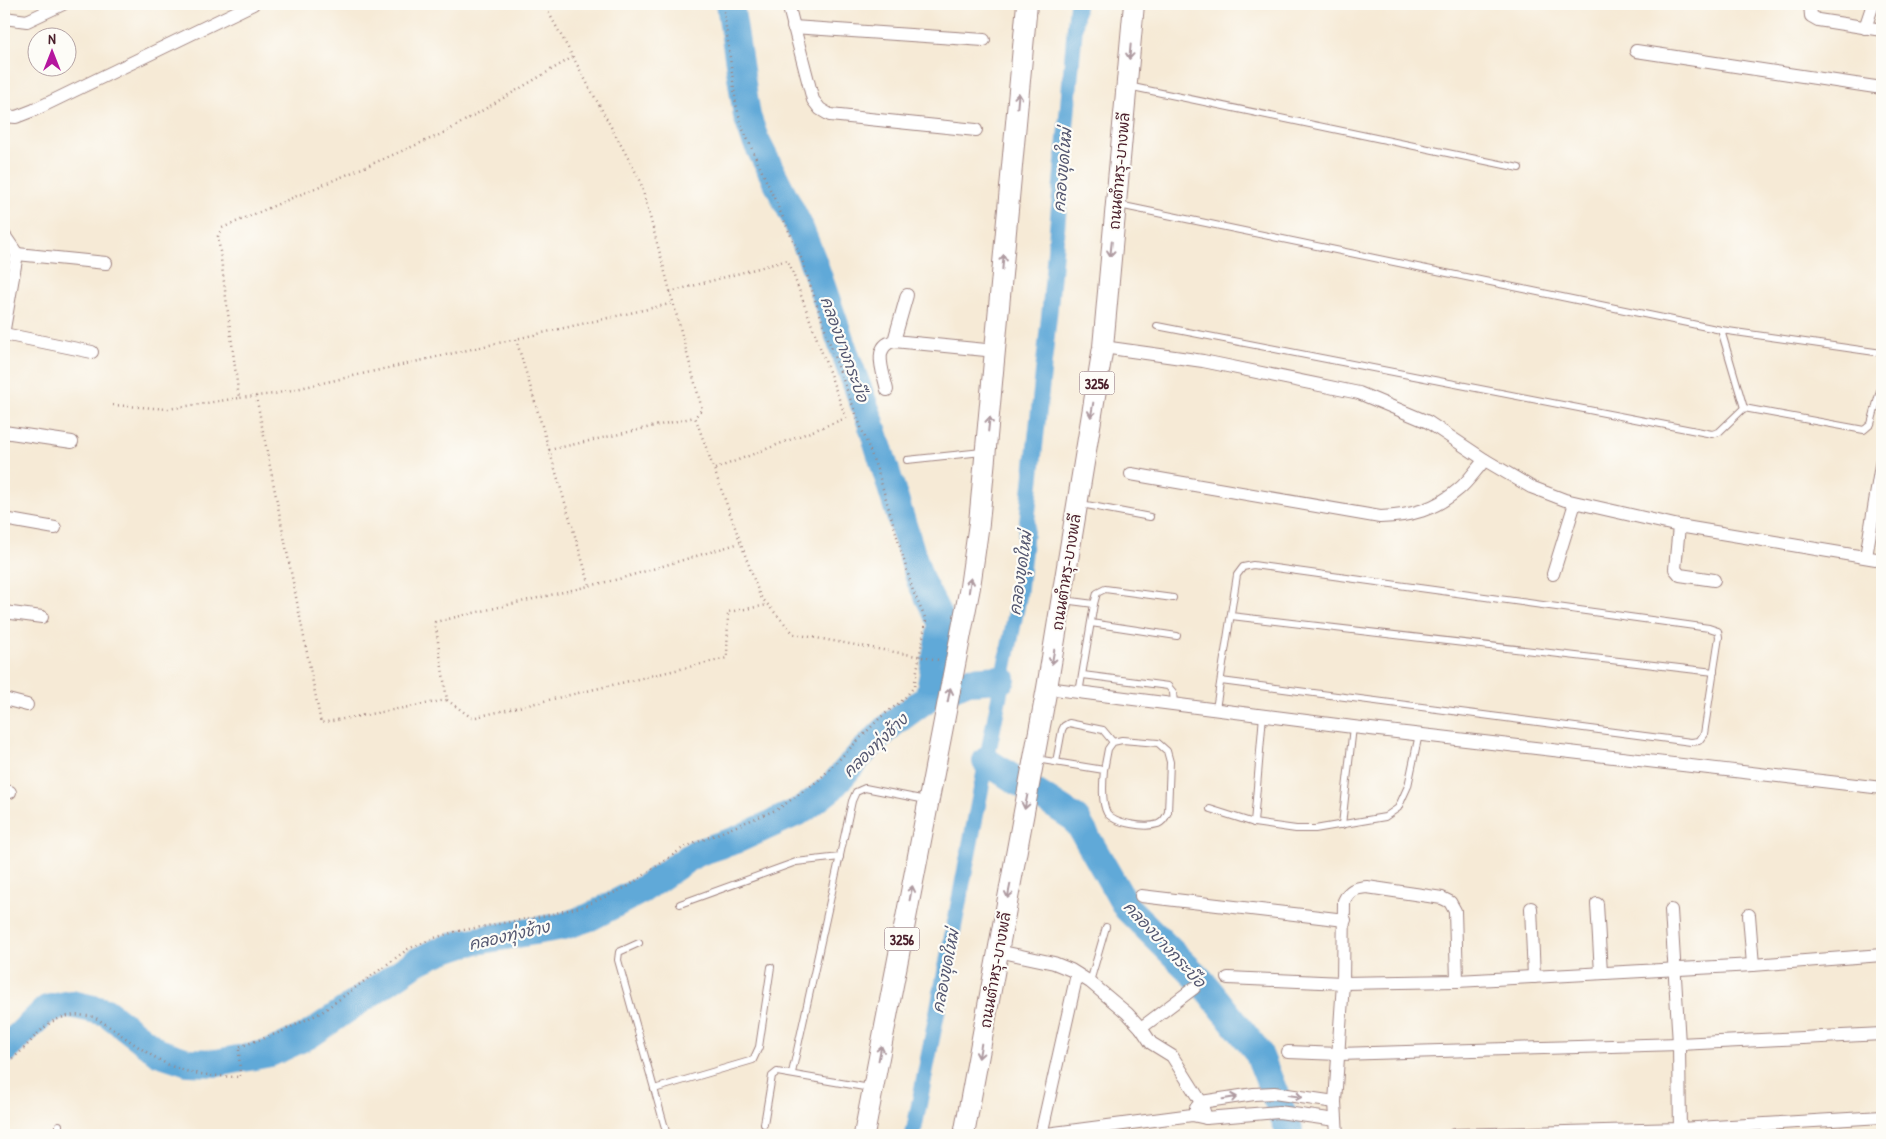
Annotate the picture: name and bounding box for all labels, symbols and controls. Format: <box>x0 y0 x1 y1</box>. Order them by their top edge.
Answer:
north arrow <box>28 28 78 78</box>
text: N <box>48 29 56 48</box>
one-way arrow <box>1125 44 1134 60</box>
one-way arrow <box>1013 92 1022 108</box>
street label: ถนนตำหรุ-บางพลี <box>1103 111 1136 231</box>
water label: คลองขุดใหม่ <box>1047 124 1079 213</box>
one-way arrow <box>1106 241 1116 257</box>
one-way arrow <box>999 254 1008 270</box>
water label: คลองบางกระบือ <box>816 293 875 406</box>
road number: 3256 <box>1080 372 1114 394</box>
one-way arrow <box>1087 402 1097 418</box>
one-way arrow <box>984 416 994 432</box>
street label: ถนนตำหรุ-บางพลี <box>1046 512 1087 632</box>
water label: คลองขุดใหม่ <box>1003 527 1039 617</box>
one-way arrow <box>965 578 975 594</box>
one-way arrow <box>1047 649 1057 665</box>
one-way arrow <box>945 688 954 704</box>
water label: คลองทุ่งช้าง <box>838 707 915 783</box>
one-way arrow <box>1021 793 1031 809</box>
one-way arrow <box>1004 883 1014 899</box>
one-way arrow <box>906 886 916 902</box>
water label: คลองบางกระบือ <box>1119 896 1212 993</box>
street label: ถนนตำหรุ-บางพลี <box>974 910 1017 1030</box>
water label: คลองทุ่งช้าง <box>466 915 554 957</box>
water label: คลองขุดใหม่ <box>926 924 966 1015</box>
road number: 3256 <box>884 928 920 951</box>
one-way arrow <box>974 1043 984 1059</box>
one-way arrow <box>876 1045 885 1061</box>
one-way arrow <box>1286 1091 1302 1101</box>
one-way arrow <box>1222 1092 1238 1102</box>

